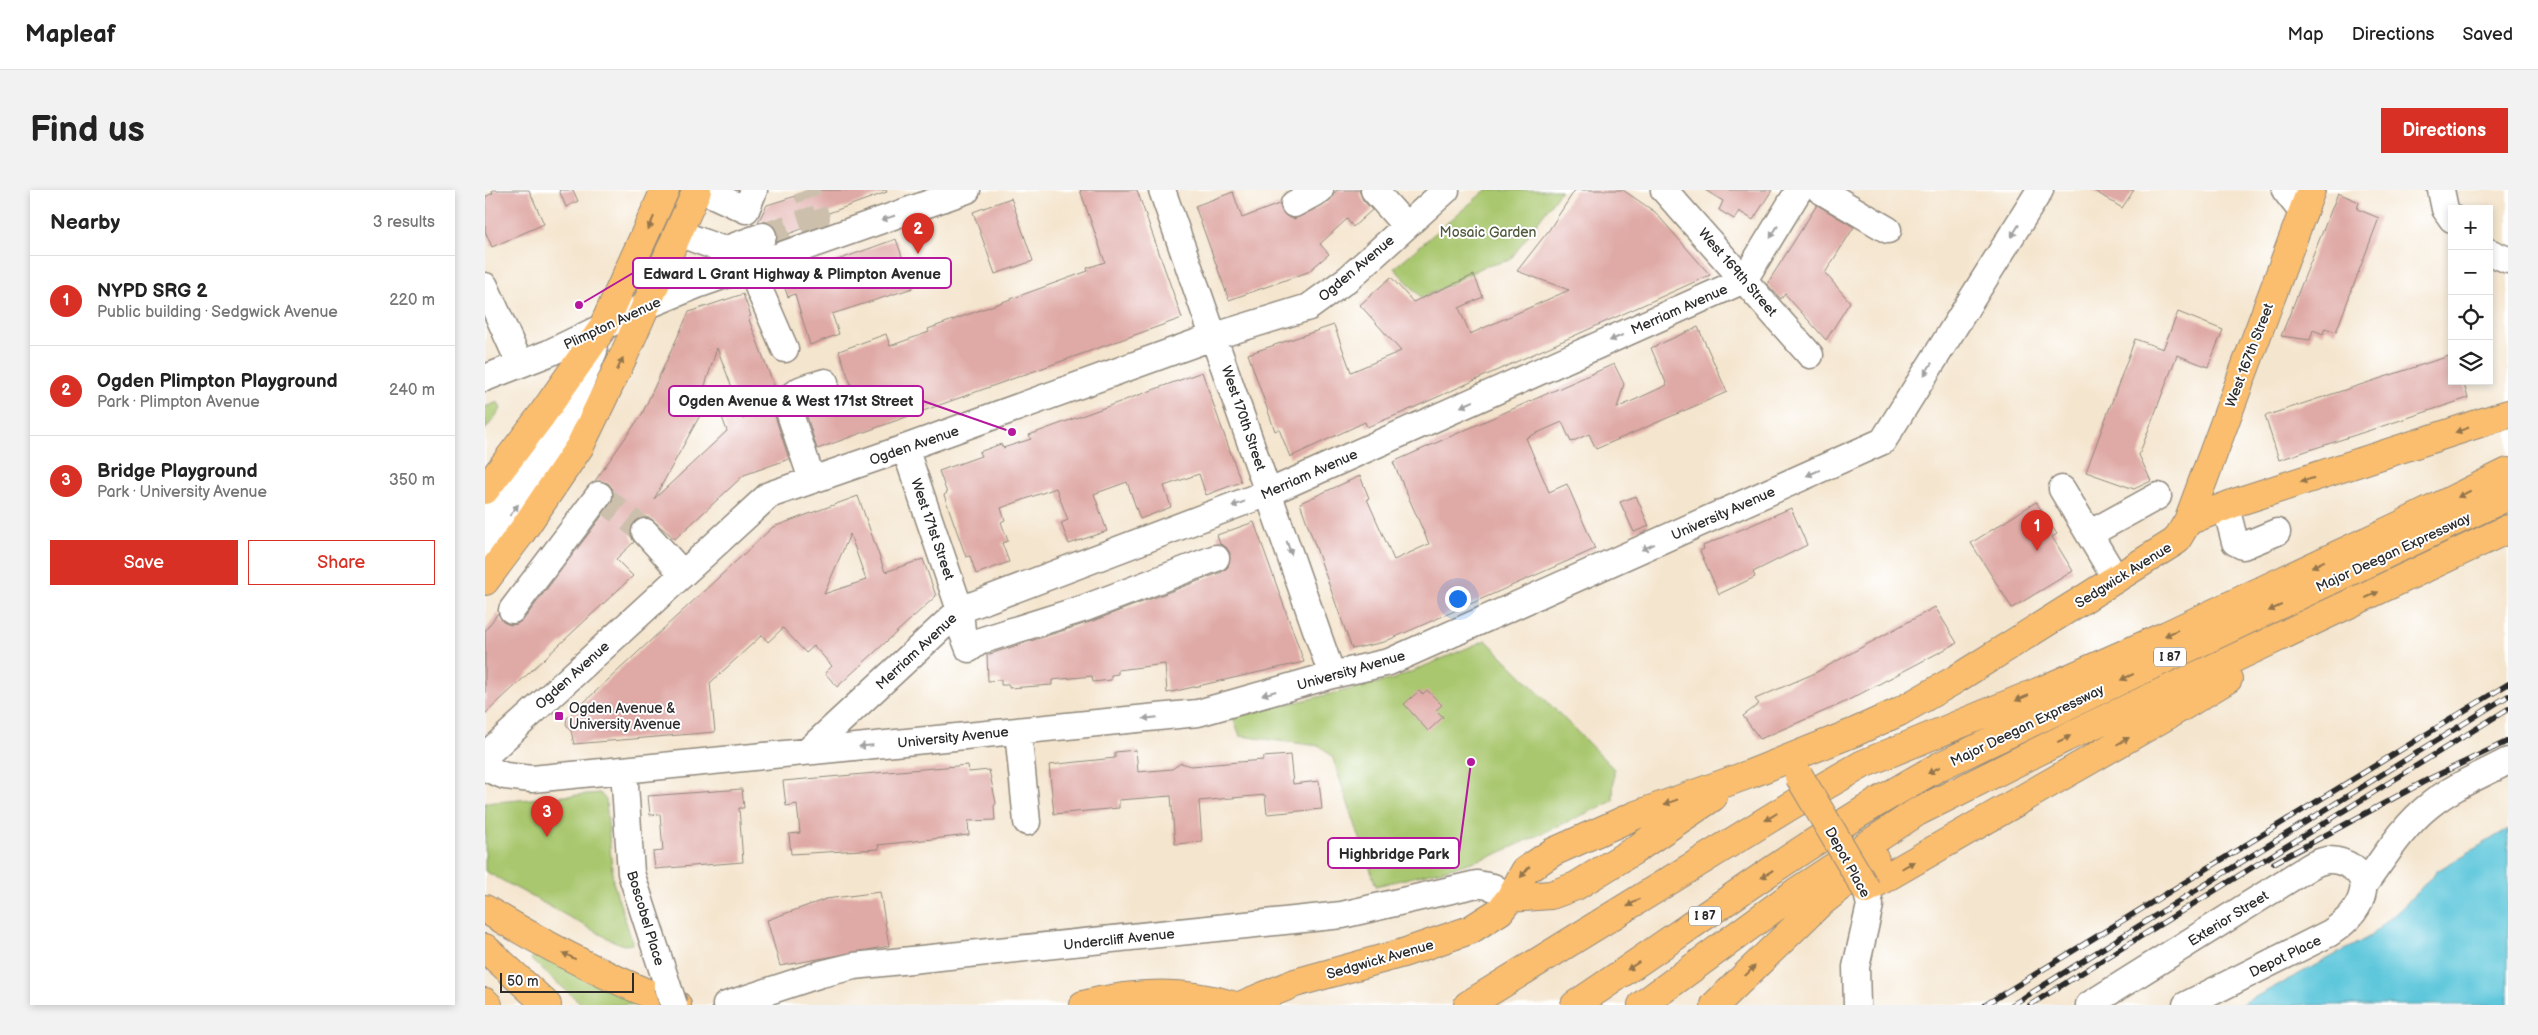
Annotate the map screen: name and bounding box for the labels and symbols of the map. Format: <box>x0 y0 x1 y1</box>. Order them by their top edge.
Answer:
pin: 2 <box>902 213 934 254</box>
one-way arrow <box>880 215 895 222</box>
one-way arrow <box>646 216 654 230</box>
park label: Mosaic Garden <box>1440 224 1537 241</box>
street label: West 169th Street <box>1695 225 1781 320</box>
one-way arrow <box>1769 225 1778 238</box>
one-way arrow <box>2010 225 2019 238</box>
street label: Ogden Avenue <box>1315 232 1398 305</box>
callout: Edward L Grant Highway & Plimpton Avenue <box>633 258 951 288</box>
text: Edward L Grant Highway & Plimpton Avenue <box>643 265 941 284</box>
street label: Merriam Avenue <box>1628 281 1730 338</box>
street label: Plimpton Avenue <box>561 294 663 353</box>
street label: West 167th Street <box>2222 300 2277 410</box>
one-way arrow <box>1609 334 1623 342</box>
one-way arrow <box>616 357 624 371</box>
one-way arrow <box>1924 362 1933 376</box>
street label: West 170th Street <box>1218 363 1270 473</box>
callout: Ogden Avenue & West 171st Street <box>669 386 923 416</box>
text: Ogden Avenue & West 171st Street <box>679 392 913 411</box>
one-way arrow <box>1460 400 1474 408</box>
street label: Ogden Avenue <box>867 422 961 469</box>
one-way arrow <box>2454 426 2469 434</box>
street label: Merriam Avenue <box>1258 446 1360 503</box>
one-way arrow <box>1806 469 1820 477</box>
street label: West 171st Street <box>907 476 958 583</box>
one-way arrow <box>2300 476 2315 484</box>
street label: University Avenue <box>1669 483 1778 544</box>
one-way arrow <box>2457 490 2472 498</box>
one-way arrow <box>1231 501 1246 508</box>
one-way arrow <box>508 504 519 517</box>
street label: Major Deegan Expressway <box>2313 509 2474 596</box>
pin: 1 <box>2021 510 2053 551</box>
street label: Sedgwick Avenue <box>2072 539 2175 612</box>
one-way arrow <box>1285 540 1293 555</box>
one-way arrow <box>1641 543 1655 551</box>
one-way arrow <box>2311 560 2325 568</box>
your location <box>1445 586 1471 612</box>
one-way arrow <box>2365 590 2379 598</box>
one-way arrow <box>2267 603 2282 612</box>
street label: Merriam Avenue <box>872 610 960 693</box>
one-way arrow <box>2163 628 2178 637</box>
street label: Ogden Avenue <box>532 638 613 713</box>
street label: University Avenue <box>1295 647 1407 694</box>
road number: I 87 <box>2154 648 2186 667</box>
one-way arrow <box>2120 672 2135 681</box>
street label: Major Deegan Expressway <box>1948 681 2107 770</box>
one-way arrow <box>1261 690 1276 698</box>
one-way arrow <box>2015 695 2029 703</box>
place label: Ogden Avenue & University Avenue <box>569 700 681 733</box>
marker: Ogden Avenue & University Avenue <box>553 710 565 722</box>
one-way arrow <box>1142 714 1158 722</box>
street label: University Avenue <box>897 723 1009 752</box>
one-way arrow <box>2057 734 2071 742</box>
one-way arrow <box>2117 736 2130 745</box>
one-way arrow <box>858 742 874 750</box>
one-way arrow <box>1926 766 1941 774</box>
pin: 3 <box>531 796 563 837</box>
one-way arrow <box>1663 798 1678 806</box>
one-way arrow <box>1765 813 1778 822</box>
street label: Depot Place <box>1821 824 1874 900</box>
callout: Highbridge Park <box>1328 838 1459 868</box>
text: Highbridge Park <box>1339 845 1449 864</box>
one-way arrow <box>1902 860 1915 869</box>
one-way arrow <box>1520 865 1531 878</box>
street label: Boscobel Place <box>623 869 668 968</box>
one-way arrow <box>1760 869 1774 879</box>
street label: Exterior Street <box>2185 887 2272 950</box>
one-way arrow <box>1626 898 1640 908</box>
road number: I 87 <box>1689 906 1721 926</box>
street label: Undercliff Avenue <box>1063 925 1175 954</box>
street label: Depot Place <box>2247 932 2324 981</box>
street label: Sedgwick Avenue <box>1325 936 1436 983</box>
one-way arrow <box>562 952 576 960</box>
one-way arrow <box>1626 961 1639 971</box>
one-way arrow <box>1743 965 1755 977</box>
scale bar <box>500 970 634 993</box>

